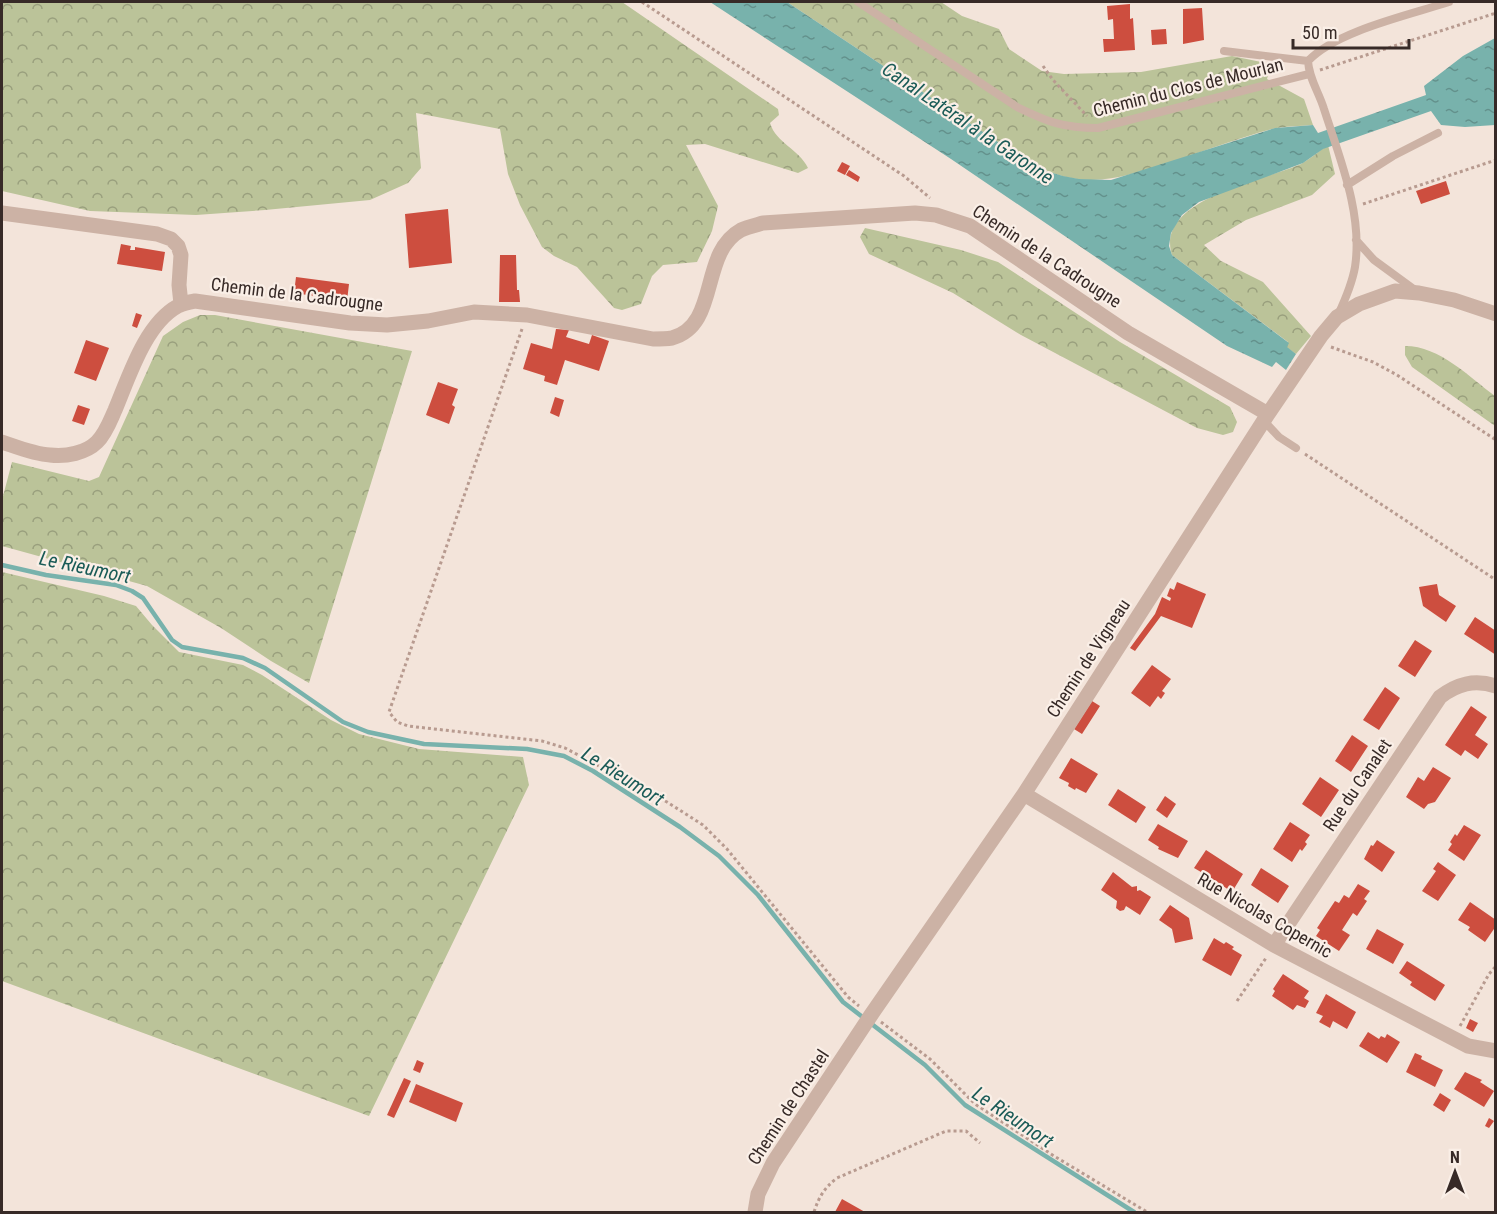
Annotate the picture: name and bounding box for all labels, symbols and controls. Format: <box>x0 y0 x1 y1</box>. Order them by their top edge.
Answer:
scale bar <box>1293 12 1408 50</box>
text: 50 m <box>1302 22 1337 43</box>
street label: Chemin du Clos de Mourlan <box>1091 53 1285 121</box>
water label: Canal Latéral à la Garonne <box>878 57 1058 189</box>
street label: Chemin de la Cadrougne <box>969 200 1125 312</box>
street label: Chemin de la Cadrougne <box>210 273 384 315</box>
water label: Le Rieumort <box>37 546 133 588</box>
street label: Chemin de Vigneau <box>1042 595 1134 721</box>
street label: Rue du Canalet <box>1318 735 1396 835</box>
water label: Le Rieumort <box>577 741 669 811</box>
street label: Rue Nicolas Copernic <box>1194 868 1336 962</box>
street label: Chemin de Chastel <box>743 1046 833 1168</box>
water label: Le Rieumort <box>968 1081 1058 1153</box>
north arrow <box>1425 1142 1485 1202</box>
text: N <box>1450 1148 1460 1167</box>

